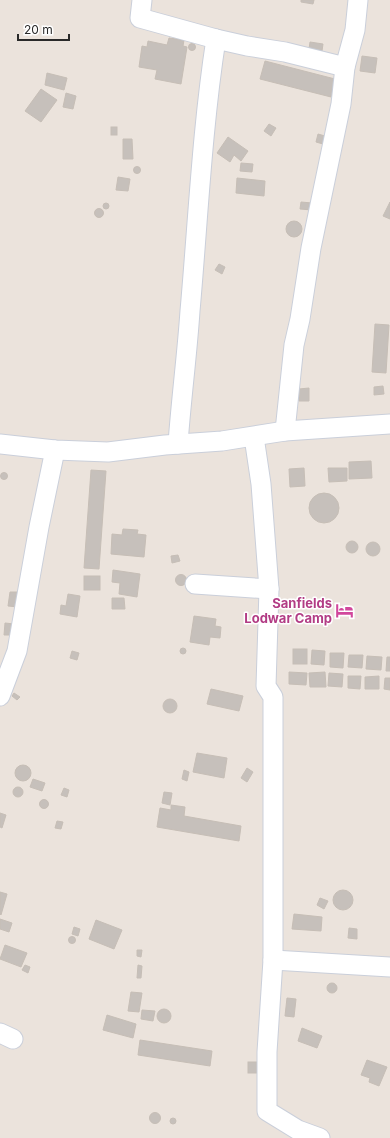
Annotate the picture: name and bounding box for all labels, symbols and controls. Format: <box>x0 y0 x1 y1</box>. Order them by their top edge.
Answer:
scale bar <box>18 16 69 42</box>
text: 20 m <box>24 22 53 37</box>
place label: Sanfields Lodwar Camp <box>244 595 332 626</box>
hotel icon: Sanfields Lodwar Camp <box>335 600 355 620</box>

